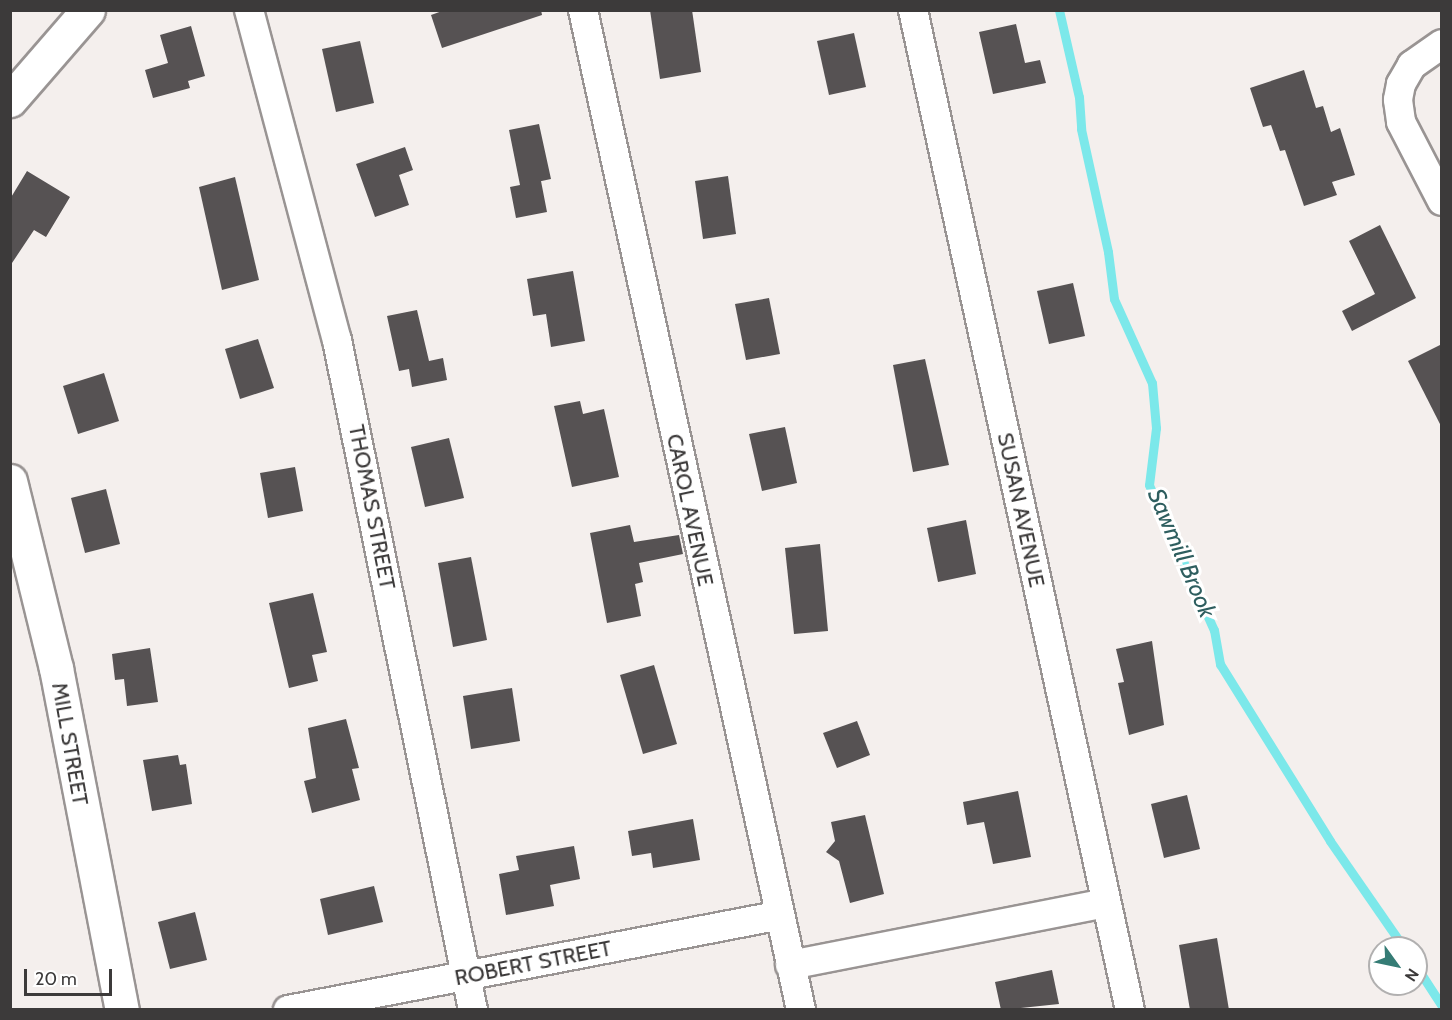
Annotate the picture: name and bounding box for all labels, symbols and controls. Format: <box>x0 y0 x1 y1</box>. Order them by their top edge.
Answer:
street label: THOMAS STREET <box>343 422 401 592</box>
street label: SUSAN AVENUE <box>992 430 1050 590</box>
street label: CAROL AVENUE <box>661 431 719 589</box>
water label: Sawmill Brook <box>1142 484 1222 622</box>
street label: MILL STREET <box>46 681 94 807</box>
street label: ROBERT STREET <box>452 935 614 991</box>
north arrow <box>1368 936 1428 996</box>
scale bar <box>27 957 116 995</box>
text: N <box>1401 965 1423 985</box>
text: 20 m <box>35 968 77 990</box>

